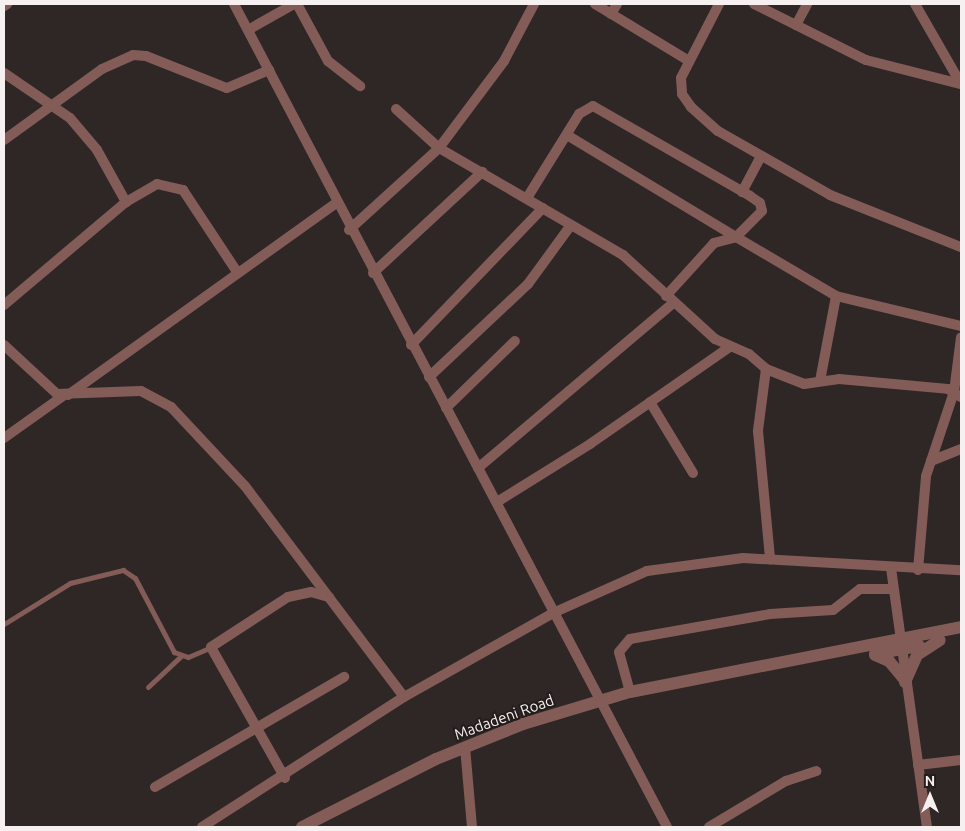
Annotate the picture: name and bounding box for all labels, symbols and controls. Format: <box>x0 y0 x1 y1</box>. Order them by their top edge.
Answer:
street label: Madadeni Road <box>452 691 556 743</box>
north arrow <box>905 771 955 821</box>
text: N <box>925 773 935 789</box>

